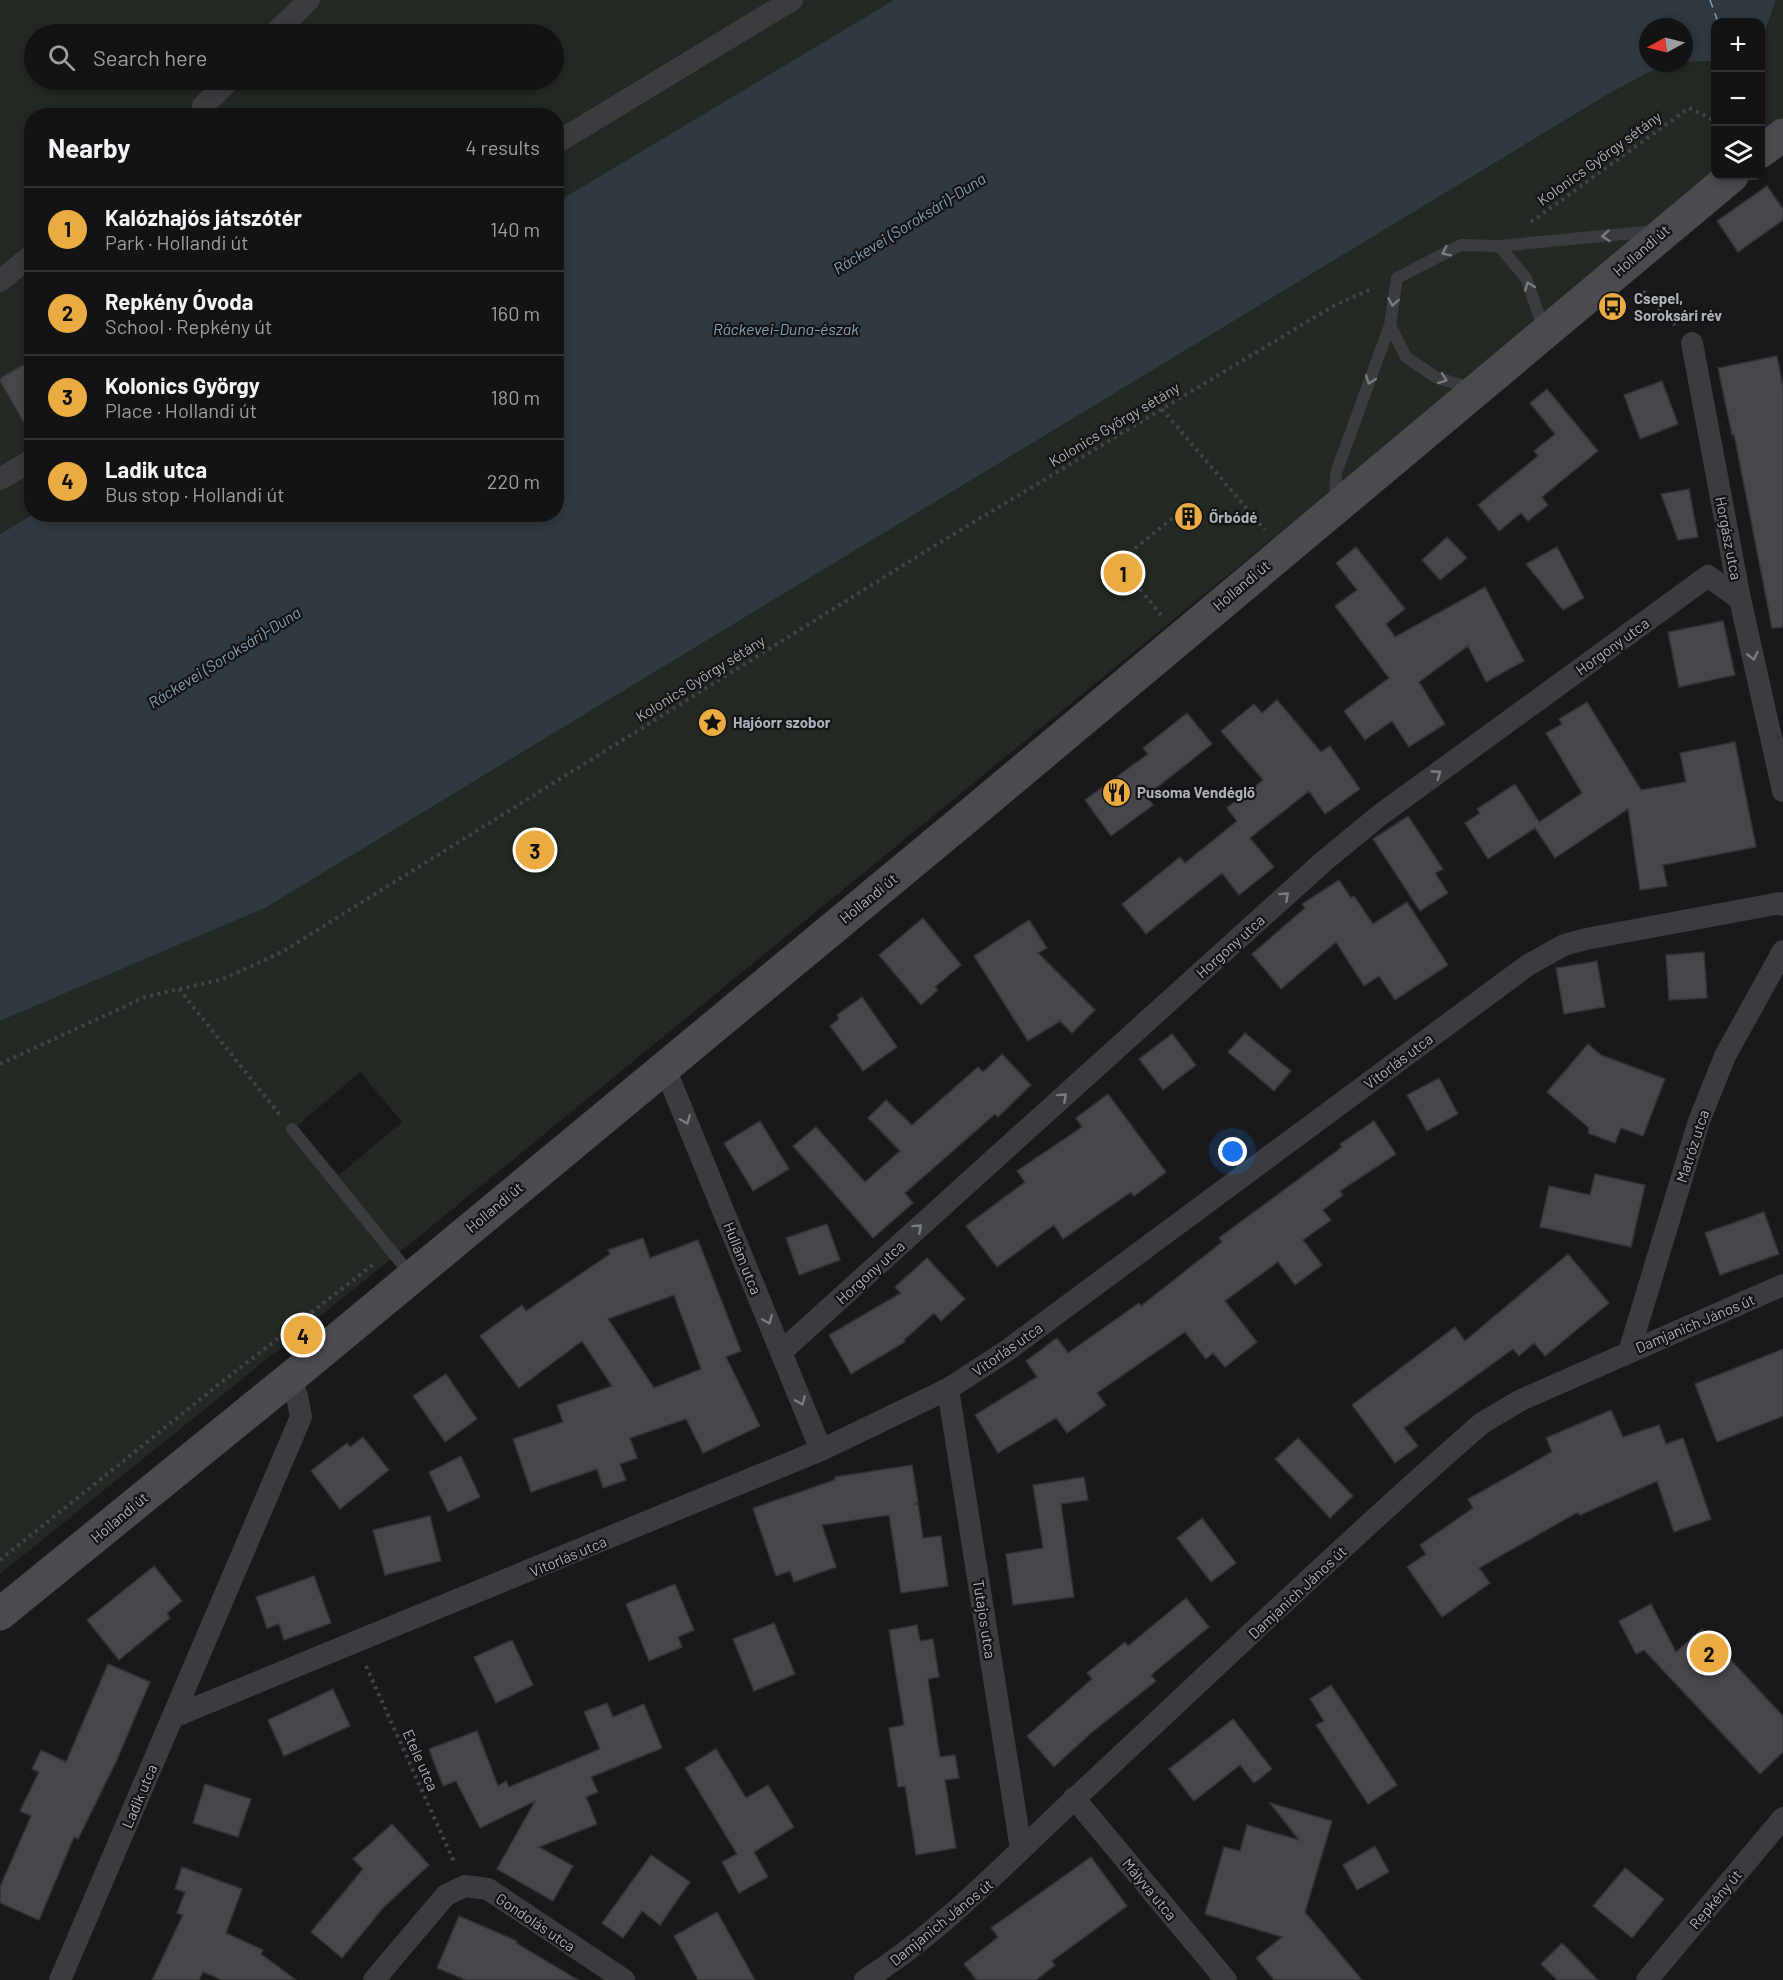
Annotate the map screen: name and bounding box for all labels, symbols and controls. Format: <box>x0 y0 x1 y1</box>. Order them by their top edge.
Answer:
north arrow <box>1639 18 1693 72</box>
map controls <box>1711 18 1765 180</box>
button: + <box>1711 18 1765 72</box>
search box <box>24 24 564 90</box>
icon: search <box>45 41 78 74</box>
text: Search here <box>93 44 207 70</box>
button: − <box>1711 72 1765 126</box>
street label: Kolonics György sétány <box>1533 107 1665 209</box>
button: layers <box>1711 126 1765 180</box>
text: Nearby <box>48 132 130 163</box>
text: 4 results <box>465 135 540 159</box>
water label: Ráckevei (Soroksári)-Duna <box>829 168 989 278</box>
text: Kalózhajós játszótér <box>105 204 302 230</box>
text: 1 <box>64 217 71 241</box>
text: 140 m <box>490 217 540 241</box>
street label: Hollandi út <box>1609 221 1673 279</box>
one-way arrow <box>1601 229 1610 242</box>
text: Park · Hollandi út <box>105 230 249 254</box>
one-way arrow <box>1441 245 1452 257</box>
one-way arrow <box>1523 282 1536 292</box>
text: Repkény Óvoda <box>105 288 253 314</box>
place label: Csepel, Soroksári rév <box>1634 289 1722 324</box>
bus stop icon: Csepel, Soroksári rév <box>1597 291 1629 323</box>
one-way arrow <box>1388 297 1400 306</box>
text: 2 <box>62 301 73 325</box>
text: 160 m <box>491 301 540 325</box>
text: School · Repkény út <box>105 314 272 338</box>
water label: Ráckevei-Duna-észak <box>713 319 859 338</box>
text: Kolonics György <box>105 372 260 398</box>
one-way arrow <box>1437 372 1448 385</box>
one-way arrow <box>1364 374 1377 385</box>
street label: Kolonics György sétány <box>1046 378 1183 470</box>
text: 3 <box>62 385 73 409</box>
text: 180 m <box>491 385 540 409</box>
text: Place · Hollandi út <box>105 398 257 422</box>
text: Ladik utca <box>105 456 207 482</box>
text: 4 <box>61 469 74 493</box>
text: 220 m <box>487 469 540 493</box>
text: Bus stop · Hollandi út <box>105 482 284 506</box>
street label: Horgász utca <box>1712 495 1746 581</box>
building icon: Őrbódé <box>1172 501 1204 533</box>
place label: Őrbódé <box>1209 508 1257 526</box>
pin: 1 <box>1104 550 1142 596</box>
street label: Hollandi út <box>1209 556 1273 614</box>
water label: Ráckevei (Soroksári)-Duna <box>144 602 304 712</box>
street label: Horgony utca <box>1572 613 1652 679</box>
street label: Kolonics György sétány <box>632 631 768 725</box>
one-way arrow <box>1746 651 1759 661</box>
place icon: Hajóorr szobor <box>696 706 728 738</box>
place label: Hajóorr szobor <box>733 713 831 731</box>
one-way arrow <box>1431 770 1442 781</box>
restaurant icon: Pusoma Vendéglő <box>1100 776 1132 808</box>
place label: Pusoma Vendéglő <box>1137 783 1255 801</box>
pin: 3 <box>516 828 554 872</box>
street label: Hollandi út <box>835 869 901 927</box>
one-way arrow <box>1278 892 1289 903</box>
street label: Horgony utca <box>1192 911 1268 981</box>
street label: Vitorlás utca <box>1360 1029 1436 1093</box>
one-way arrow <box>1056 1093 1066 1104</box>
street label: Matróz utca <box>1672 1107 1712 1185</box>
one-way arrow <box>679 1114 691 1125</box>
your location <box>1218 1137 1247 1166</box>
street label: Hollandi út <box>462 1178 526 1236</box>
street label: Hullám utca <box>720 1219 766 1297</box>
one-way arrow <box>911 1224 922 1235</box>
street label: Horgony utca <box>832 1237 908 1307</box>
street label: Damjanich János út <box>1633 1290 1757 1356</box>
pin: 4 <box>284 1312 322 1358</box>
one-way arrow <box>761 1314 773 1325</box>
street label: Vitorlás utca <box>968 1318 1046 1380</box>
one-way arrow <box>794 1395 806 1406</box>
street label: Hollandi út <box>87 1488 151 1546</box>
street label: Vitorlás utca <box>527 1532 609 1580</box>
street label: Damjanich János út <box>1244 1542 1350 1642</box>
street label: Tutajos utca <box>970 1578 1000 1660</box>
pin: 2 <box>1690 1630 1728 1676</box>
street label: Etele utca <box>399 1726 443 1794</box>
street label: Ladik utca <box>118 1761 160 1831</box>
street label: Mályva utca <box>1119 1854 1181 1924</box>
street label: Repkény út <box>1685 1866 1745 1932</box>
street label: Damjanich János út <box>886 1875 996 1969</box>
street label: Gondolás utca <box>493 1889 579 1955</box>

